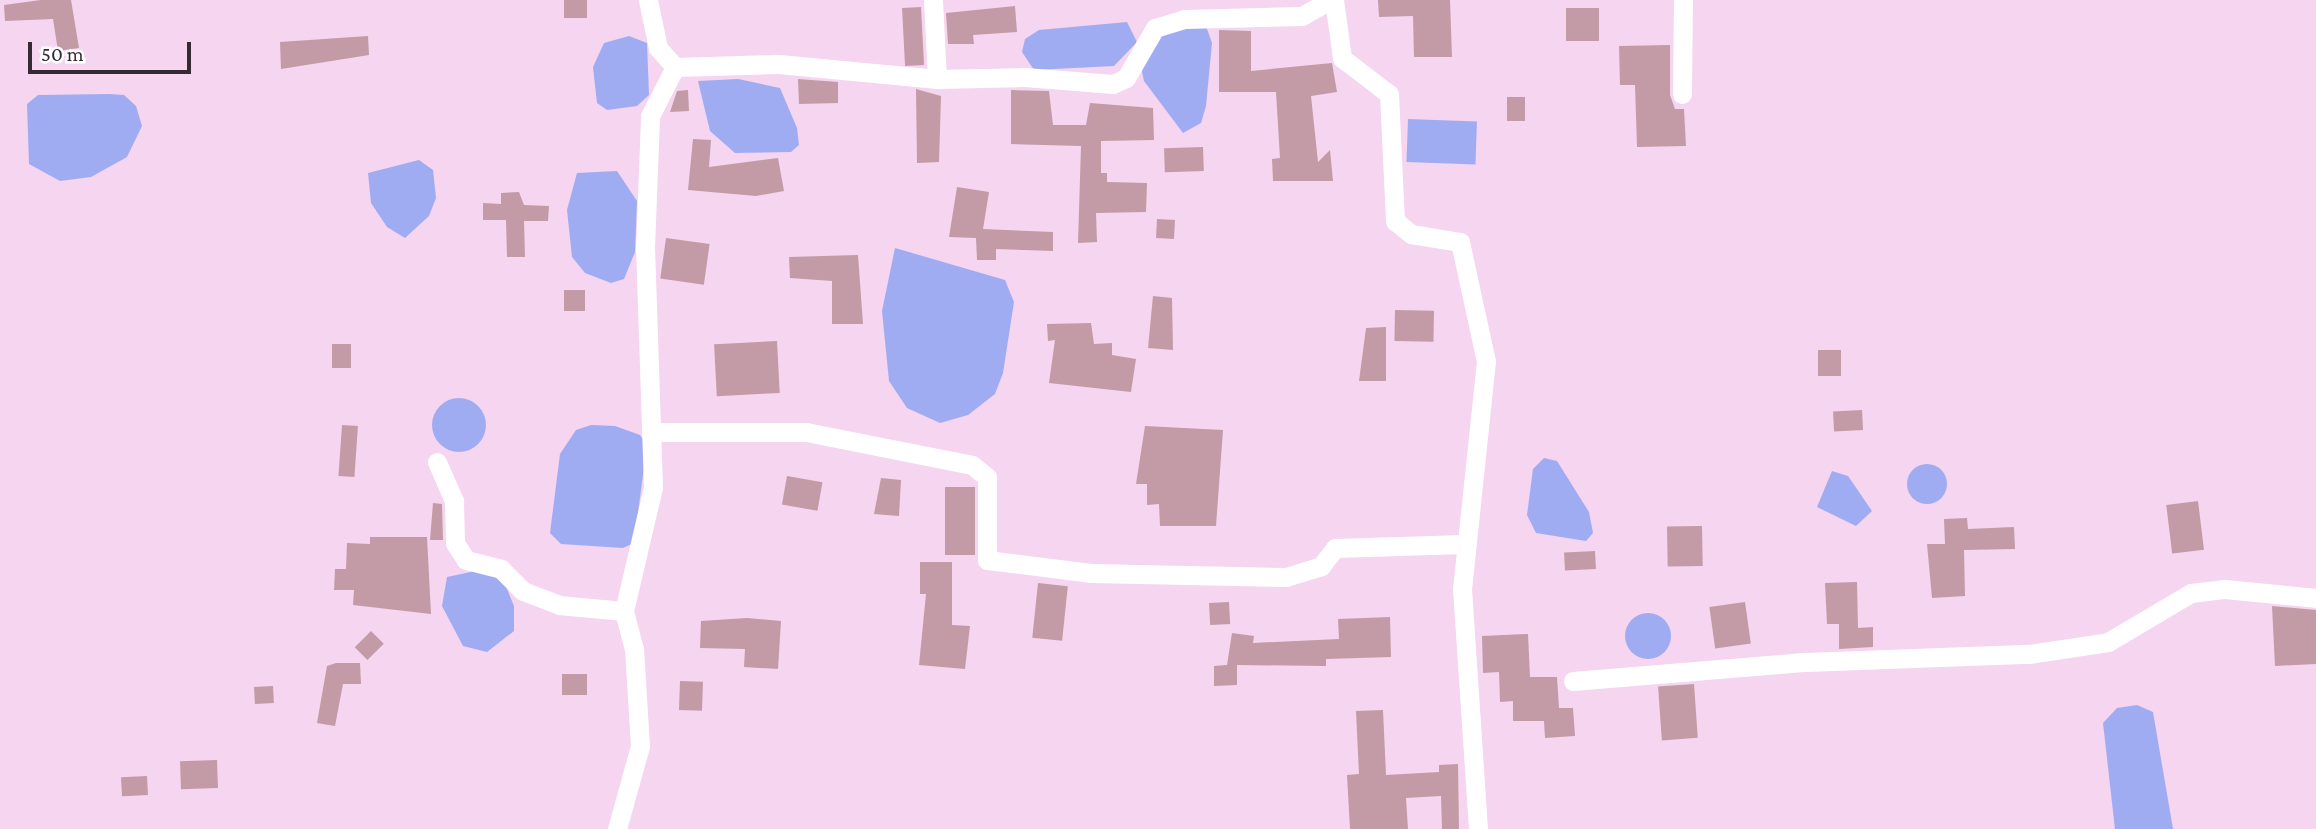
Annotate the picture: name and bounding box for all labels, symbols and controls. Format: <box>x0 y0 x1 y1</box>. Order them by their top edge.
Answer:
scale bar <box>32 28 194 72</box>
text: 50 m <box>41 42 84 66</box>

